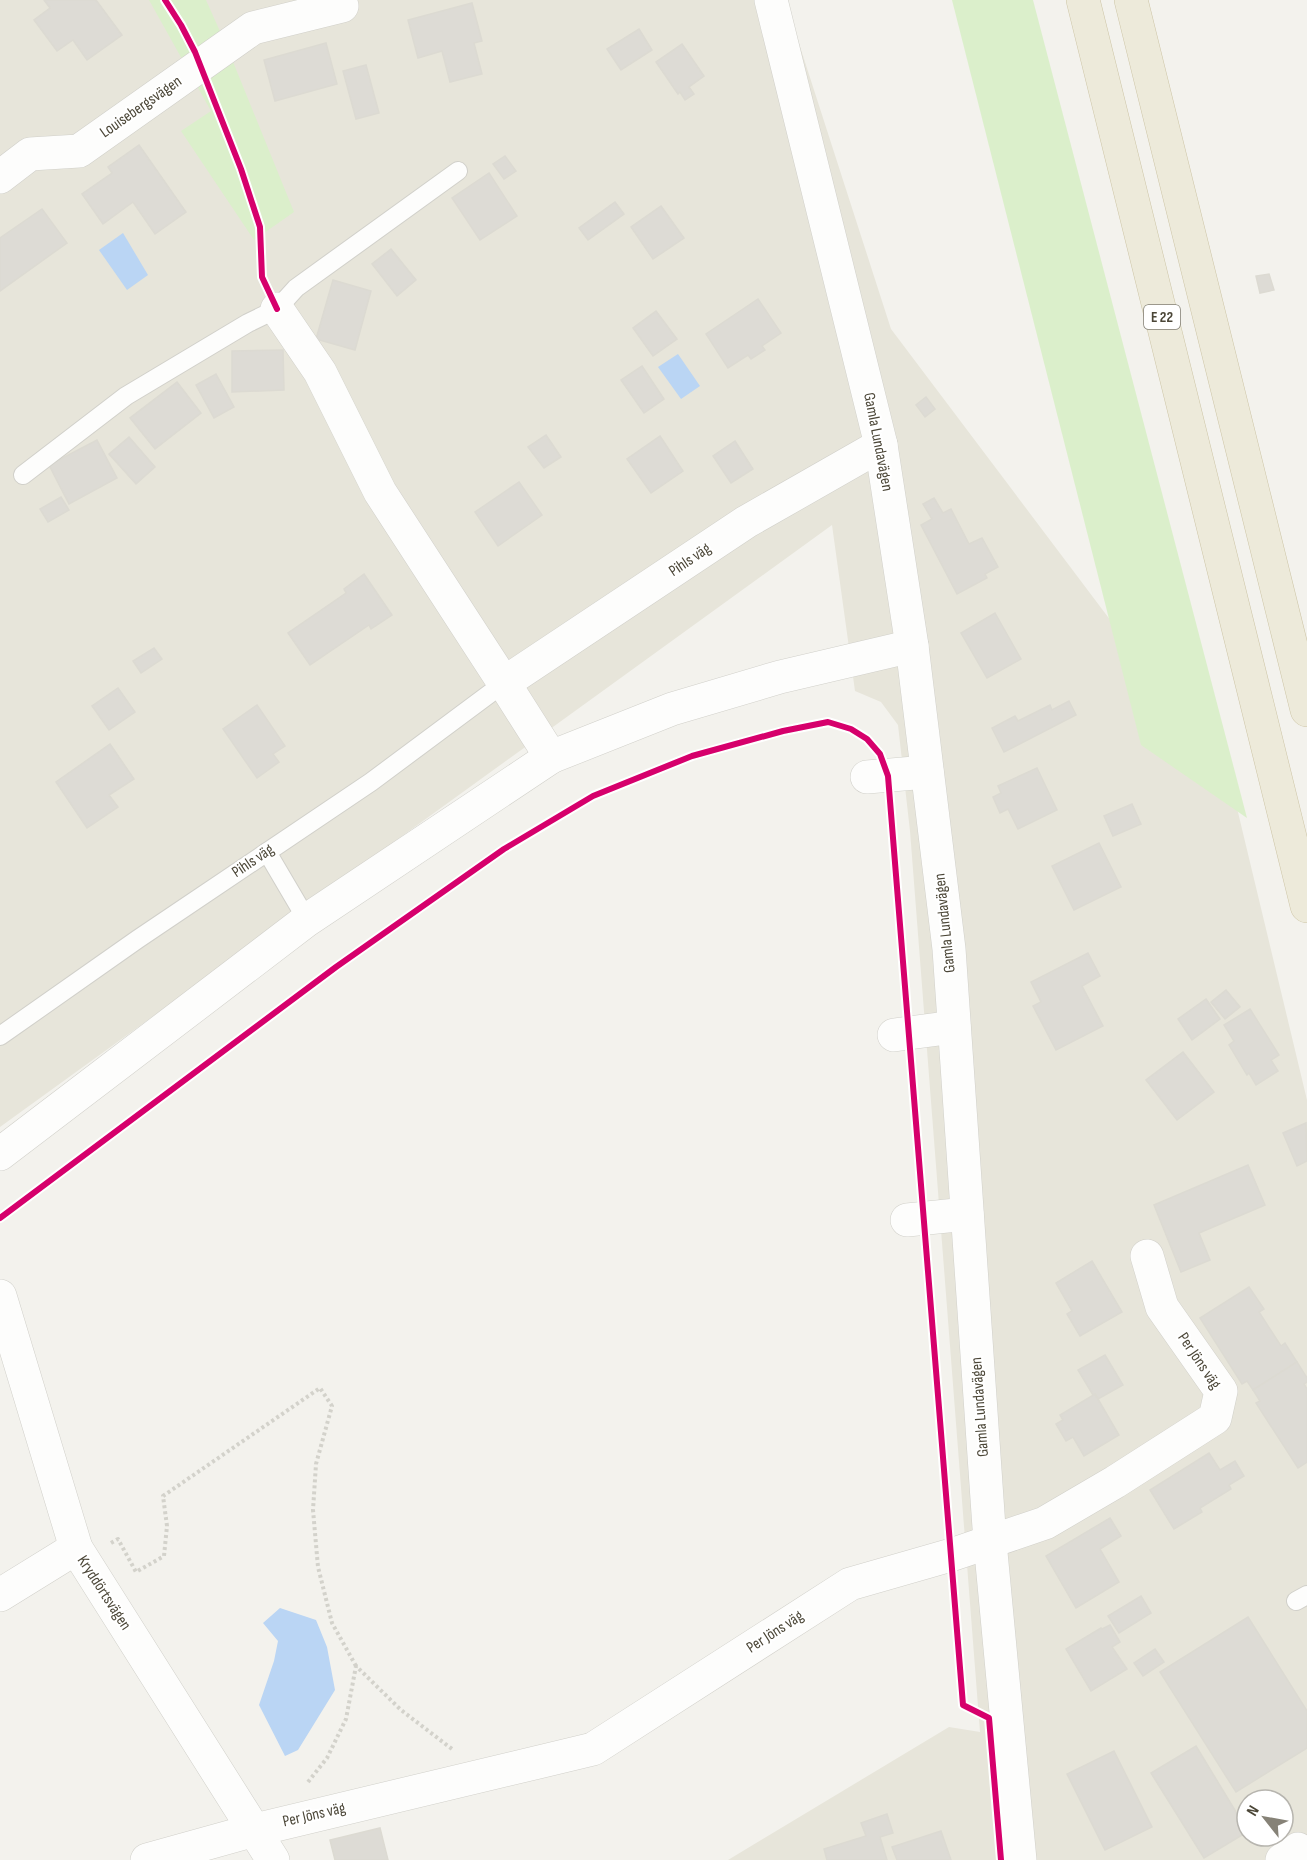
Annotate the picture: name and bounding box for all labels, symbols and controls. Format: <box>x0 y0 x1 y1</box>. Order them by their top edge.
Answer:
street label: Louisebergsvägen <box>97 72 185 142</box>
road number: E 22 <box>1144 305 1180 329</box>
street label: Gamla Lundavägen <box>859 391 897 493</box>
street label: Pihls väg <box>665 539 715 581</box>
street label: Pihls väg <box>228 840 278 882</box>
street label: Gamla Lundavägen <box>930 872 960 974</box>
street label: Per Jöns väg <box>1173 1329 1225 1393</box>
street label: Gamla Lundavägen <box>967 1357 993 1457</box>
street label: Kryddörtsvägen <box>73 1552 135 1634</box>
street label: Per Jöns väg <box>743 1607 807 1657</box>
north arrow <box>1235 1788 1295 1848</box>
street label: Per Jöns väg <box>281 1799 347 1831</box>
text: N <box>1243 1802 1264 1820</box>

